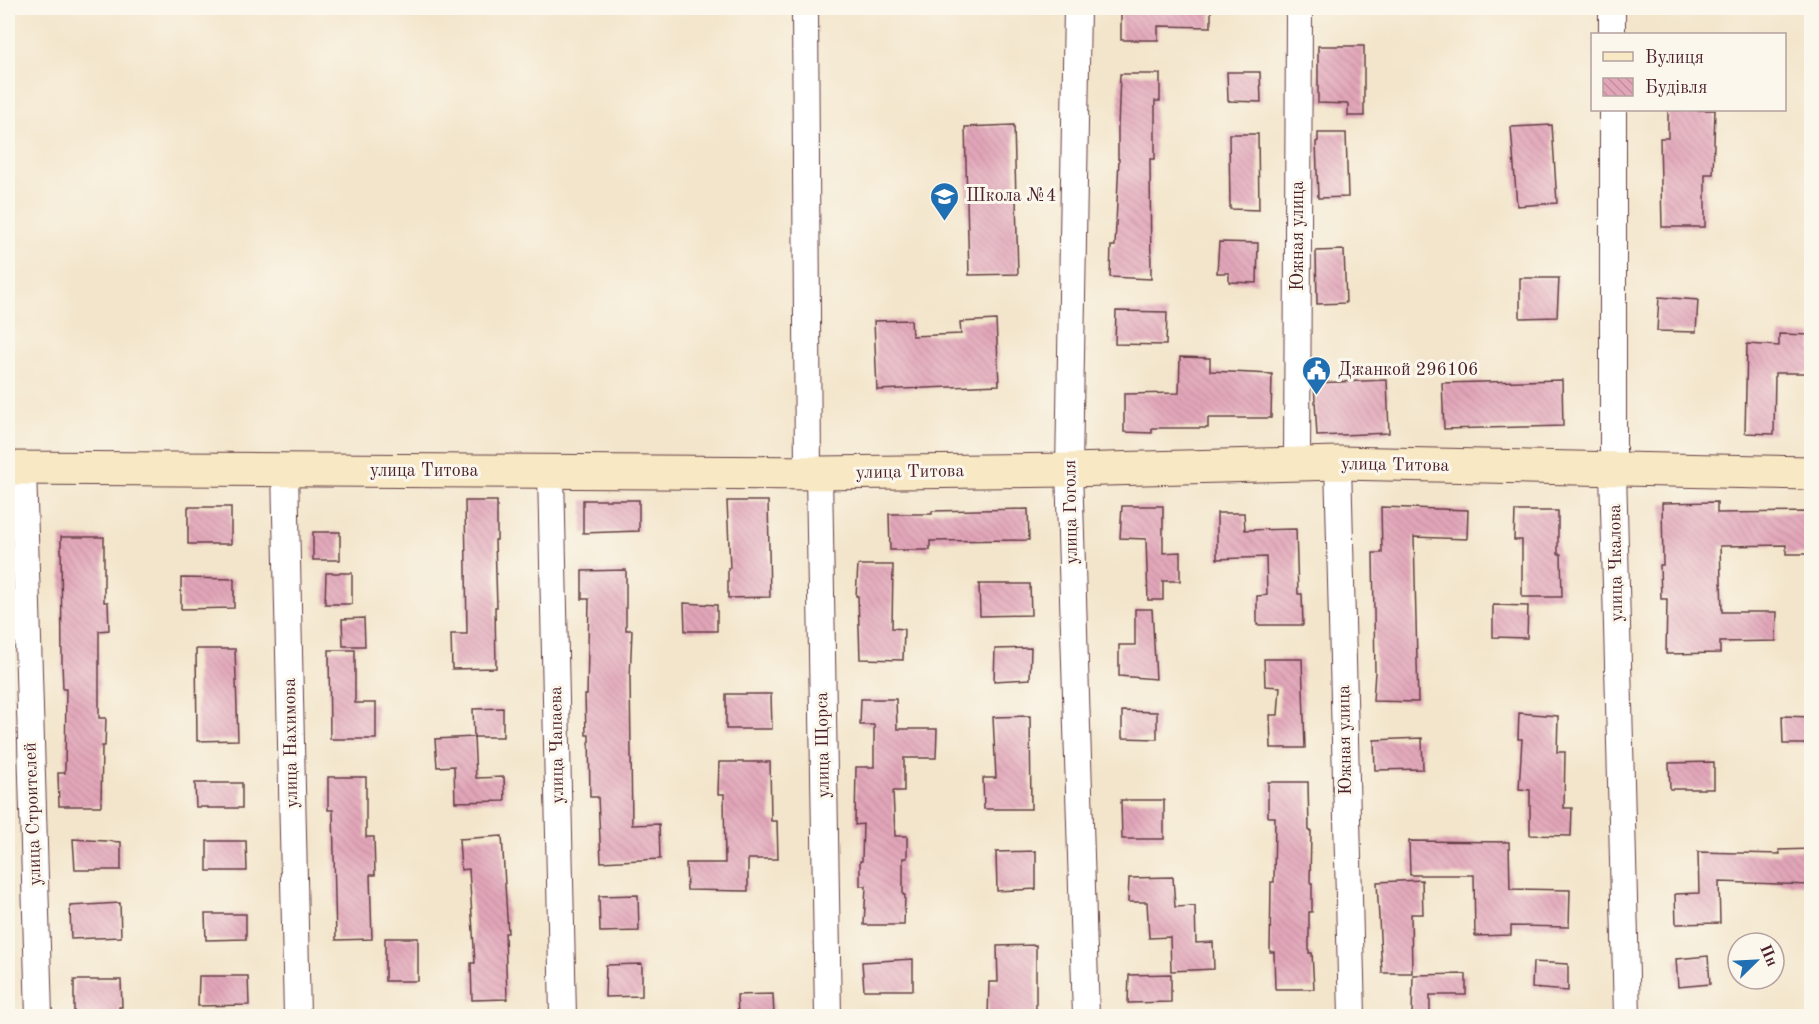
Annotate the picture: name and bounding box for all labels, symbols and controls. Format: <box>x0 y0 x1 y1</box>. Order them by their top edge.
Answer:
legend <box>1591 33 1786 111</box>
text: Вулиця <box>1645 49 1704 67</box>
text: Будівля <box>1645 79 1707 97</box>
school or university icon: Школа №4 <box>929 180 961 222</box>
street label: Южная улица <box>1289 181 1307 291</box>
place label: Школа №4 <box>966 187 1056 205</box>
public building icon: Джанкой 296106 <box>1301 354 1333 396</box>
place label: Джанкой 296106 <box>1338 361 1478 379</box>
street label: улица Титова <box>1341 455 1450 475</box>
street label: улица Гоголя <box>1061 460 1081 564</box>
street label: улица Титова <box>370 462 478 480</box>
street label: улица Титова <box>856 462 965 482</box>
street label: улица Чкалова <box>1606 504 1626 622</box>
street label: улица Нахимова <box>281 678 301 808</box>
street label: Южная улица <box>1335 685 1355 795</box>
street label: улица Чапаева <box>547 686 567 804</box>
street label: улица Щорса <box>813 692 833 798</box>
street label: улица Строителей <box>22 742 44 886</box>
north arrow <box>1726 931 1786 991</box>
text: Пн <box>1756 942 1780 969</box>

